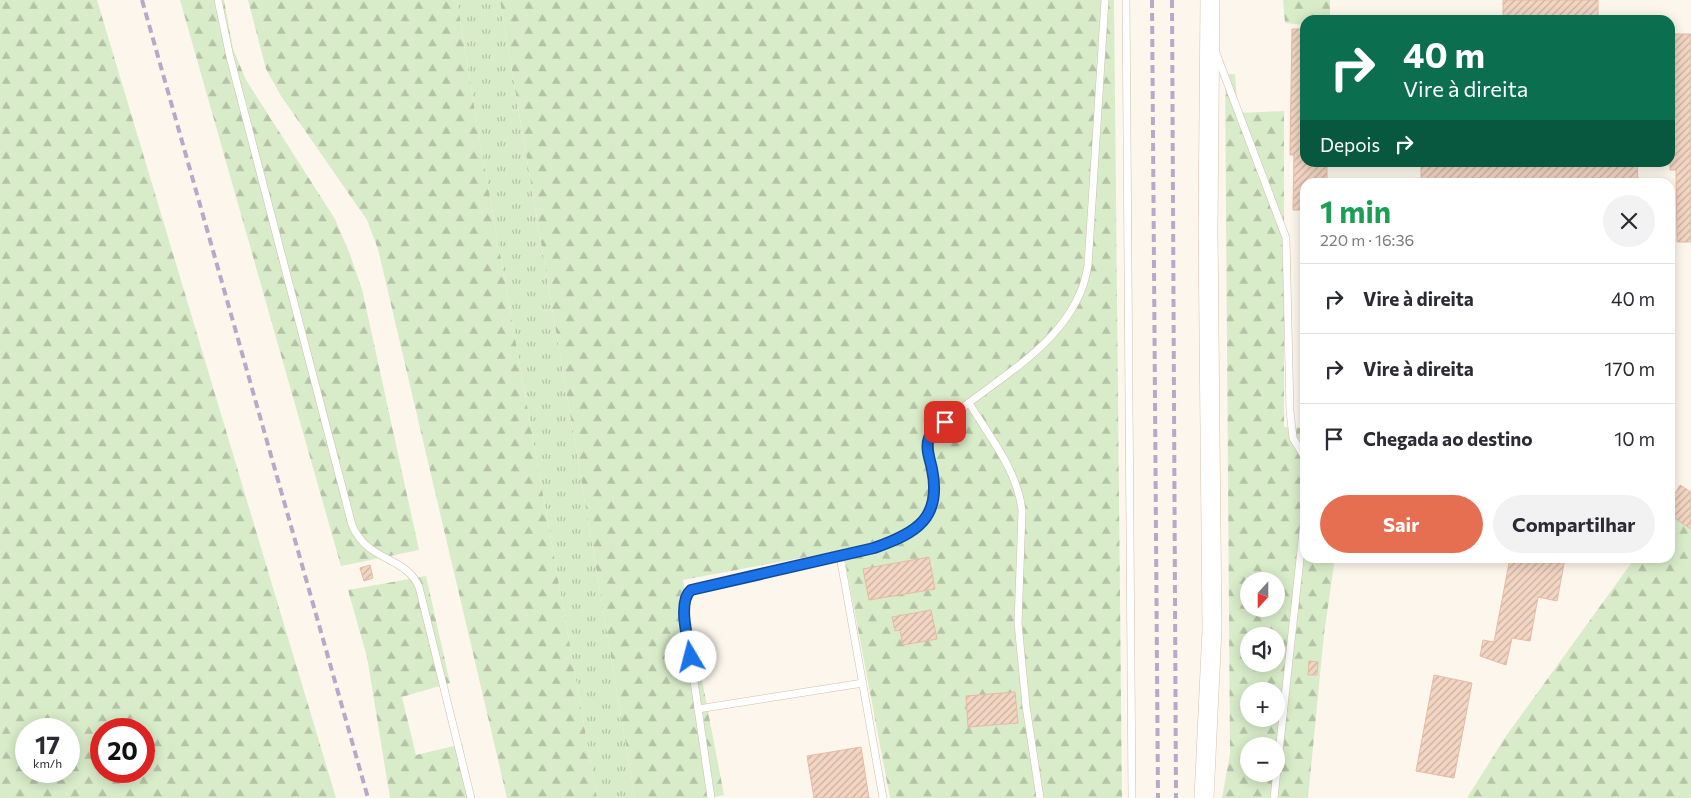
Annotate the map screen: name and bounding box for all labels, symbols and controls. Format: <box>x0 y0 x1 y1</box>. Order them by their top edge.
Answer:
text: 40 m <box>1403 32 1485 75</box>
icon: right <box>1320 35 1385 100</box>
text: Vire à direita <box>1403 75 1528 102</box>
icon: right <box>1390 130 1418 158</box>
text: Depois <box>1320 133 1380 156</box>
text: 1 min <box>1320 192 1391 229</box>
button: close <box>1603 195 1655 247</box>
text: 220 m · 16:36 <box>1320 230 1414 249</box>
icon: right <box>1320 285 1348 313</box>
text: Vire à direita <box>1363 287 1474 310</box>
text: 40 m <box>1611 287 1655 310</box>
icon: right <box>1320 355 1348 383</box>
text: Vire à direita <box>1363 357 1474 380</box>
text: 170 m <box>1604 357 1655 380</box>
pin <box>924 401 966 443</box>
icon: arrive <box>931 408 959 436</box>
icon: arrive <box>1320 425 1348 453</box>
text: Chegada ao destino <box>1363 427 1533 450</box>
text: 10 m <box>1614 427 1655 450</box>
button: Sair <box>1320 495 1483 553</box>
button: Compartilhar <box>1493 495 1655 553</box>
north arrow <box>1240 572 1285 618</box>
map controls <box>1240 572 1285 782</box>
button: sound <box>1240 627 1285 672</box>
position arrow <box>664 630 716 682</box>
button: + <box>1240 682 1285 727</box>
speed limit sign: 20 <box>90 718 155 783</box>
text: 17 <box>35 729 60 759</box>
button: − <box>1240 737 1285 782</box>
text: km/h <box>33 756 62 770</box>

